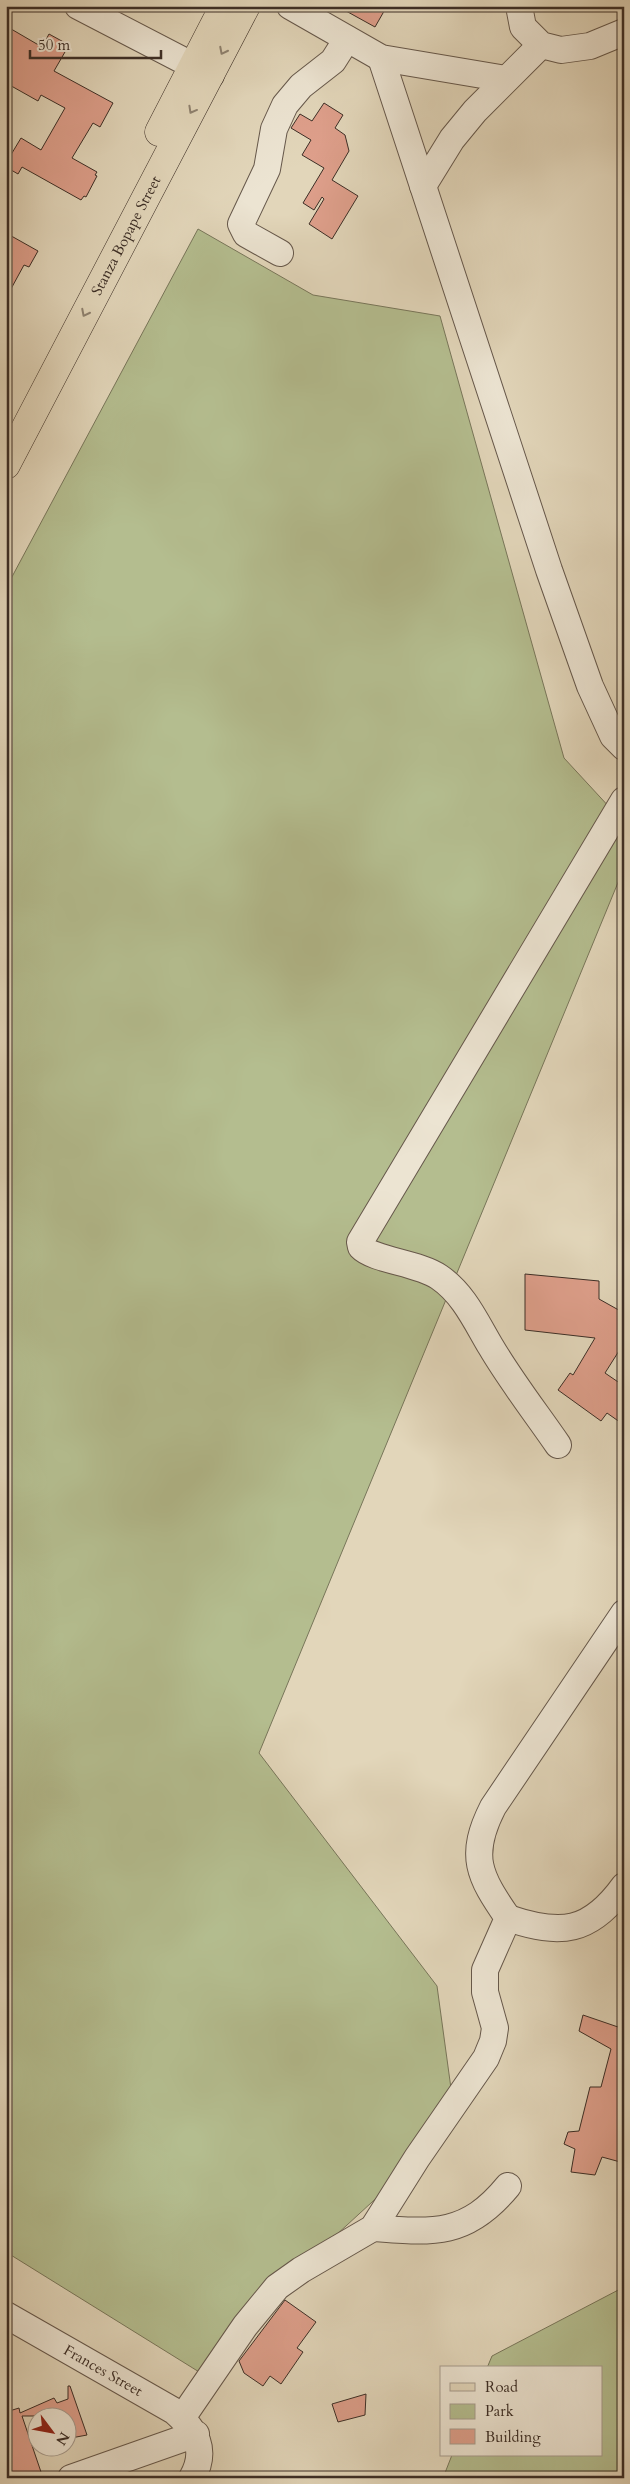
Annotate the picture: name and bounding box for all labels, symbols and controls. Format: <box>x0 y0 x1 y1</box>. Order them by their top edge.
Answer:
scale bar <box>30 28 161 60</box>
text: 50 m <box>38 35 70 55</box>
one-way arrow <box>218 46 229 55</box>
one-way arrow <box>188 105 198 114</box>
street label: Stanza Bopape Street <box>87 172 166 299</box>
one-way arrow <box>81 308 91 317</box>
street label: Frances Street <box>60 2340 147 2401</box>
legend <box>440 2366 602 2456</box>
text: Road <box>485 2377 518 2397</box>
text: Park <box>485 2401 514 2421</box>
north arrow <box>28 2406 78 2456</box>
text: Building <box>485 2427 541 2447</box>
text: N <box>51 2428 74 2449</box>

